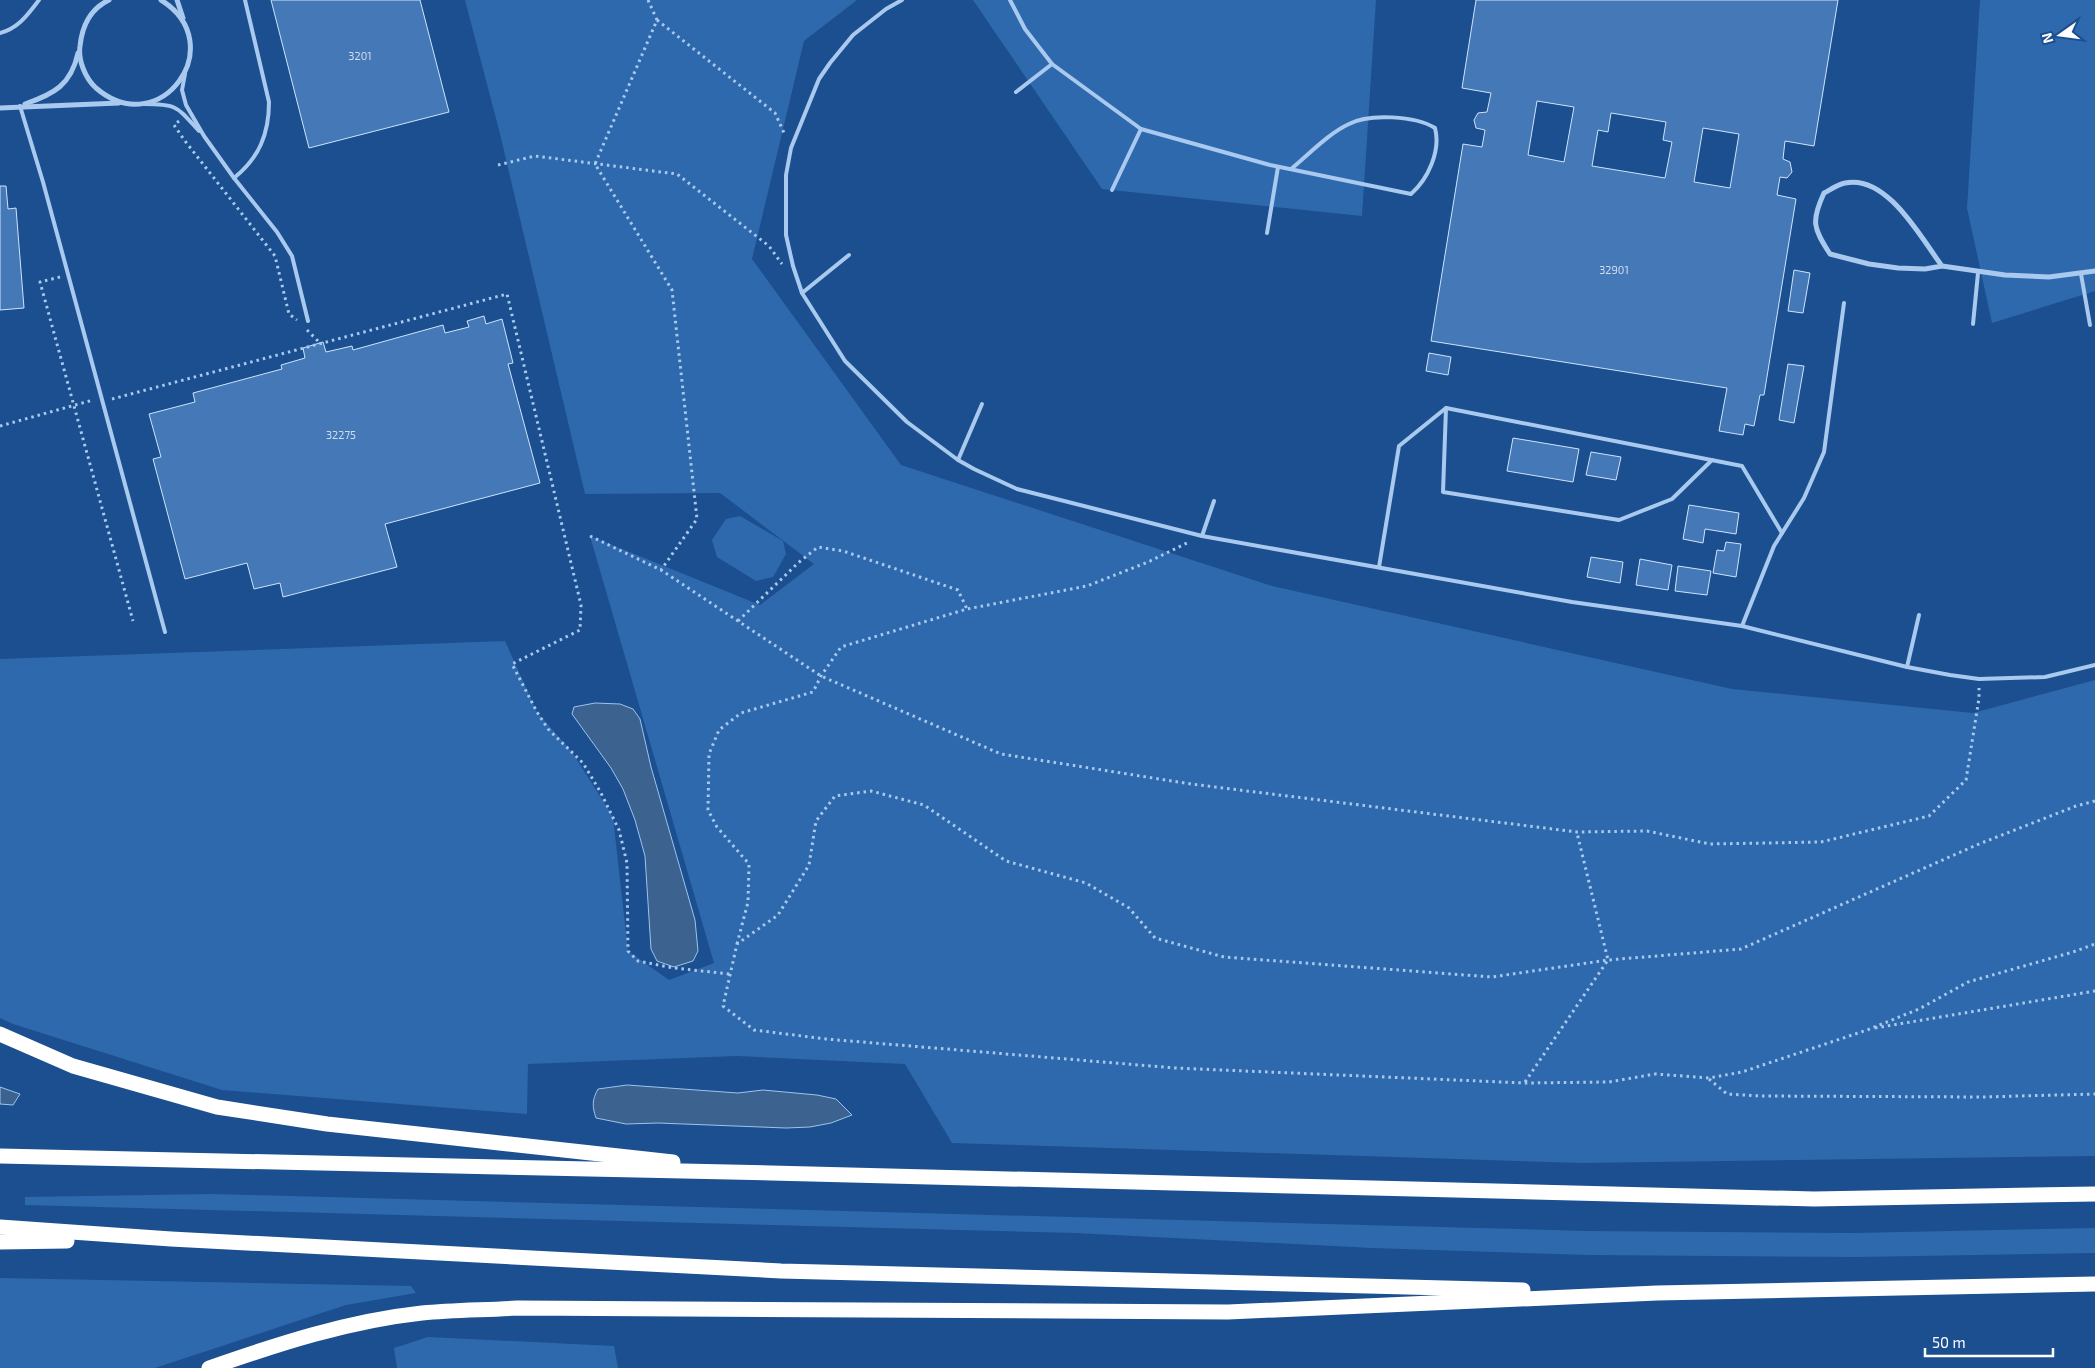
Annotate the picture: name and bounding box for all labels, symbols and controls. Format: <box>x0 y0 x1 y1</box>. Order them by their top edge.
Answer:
north arrow <box>2035 10 2085 60</box>
text: N <box>2037 31 2056 45</box>
house number: 3201 <box>348 49 372 62</box>
house number: 32901 <box>1599 263 1629 276</box>
house number: 32275 <box>326 428 356 441</box>
scale bar <box>1925 1326 2052 1358</box>
text: 50 m <box>1932 1333 1966 1351</box>

